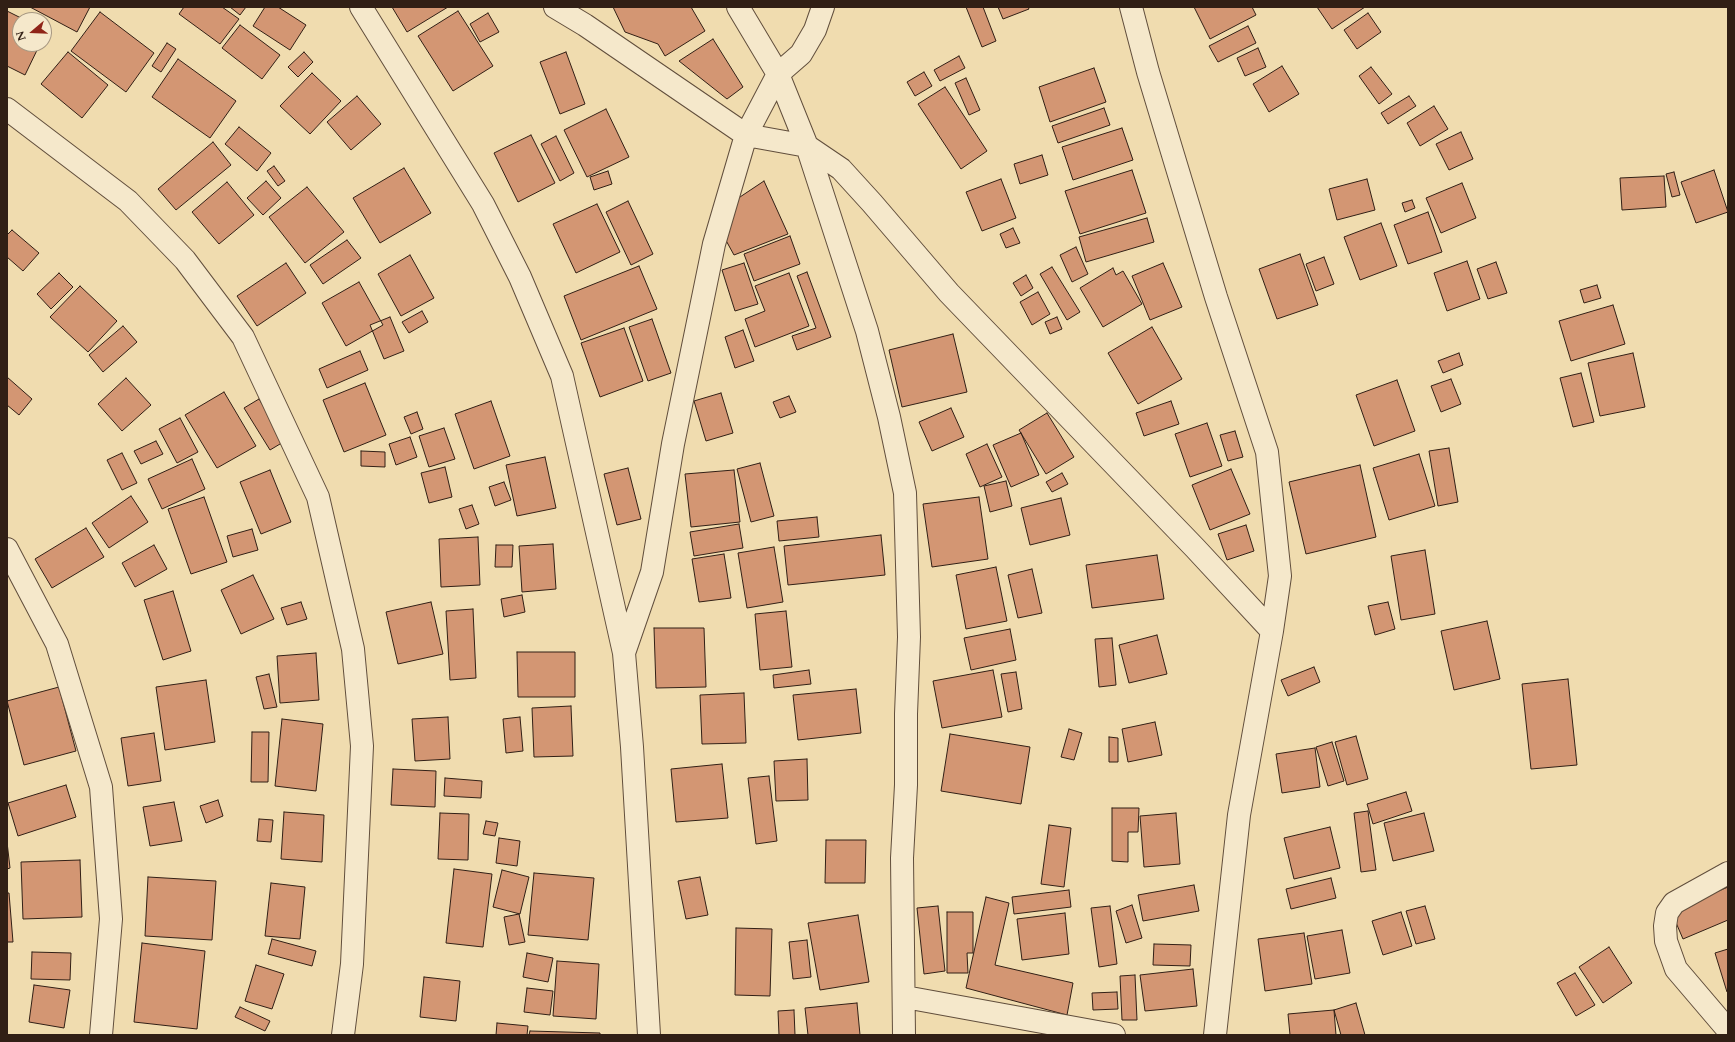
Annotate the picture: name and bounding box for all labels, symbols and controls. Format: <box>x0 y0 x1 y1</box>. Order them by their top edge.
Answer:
north arrow <box>12 12 52 52</box>
text: N <box>12 29 30 43</box>

